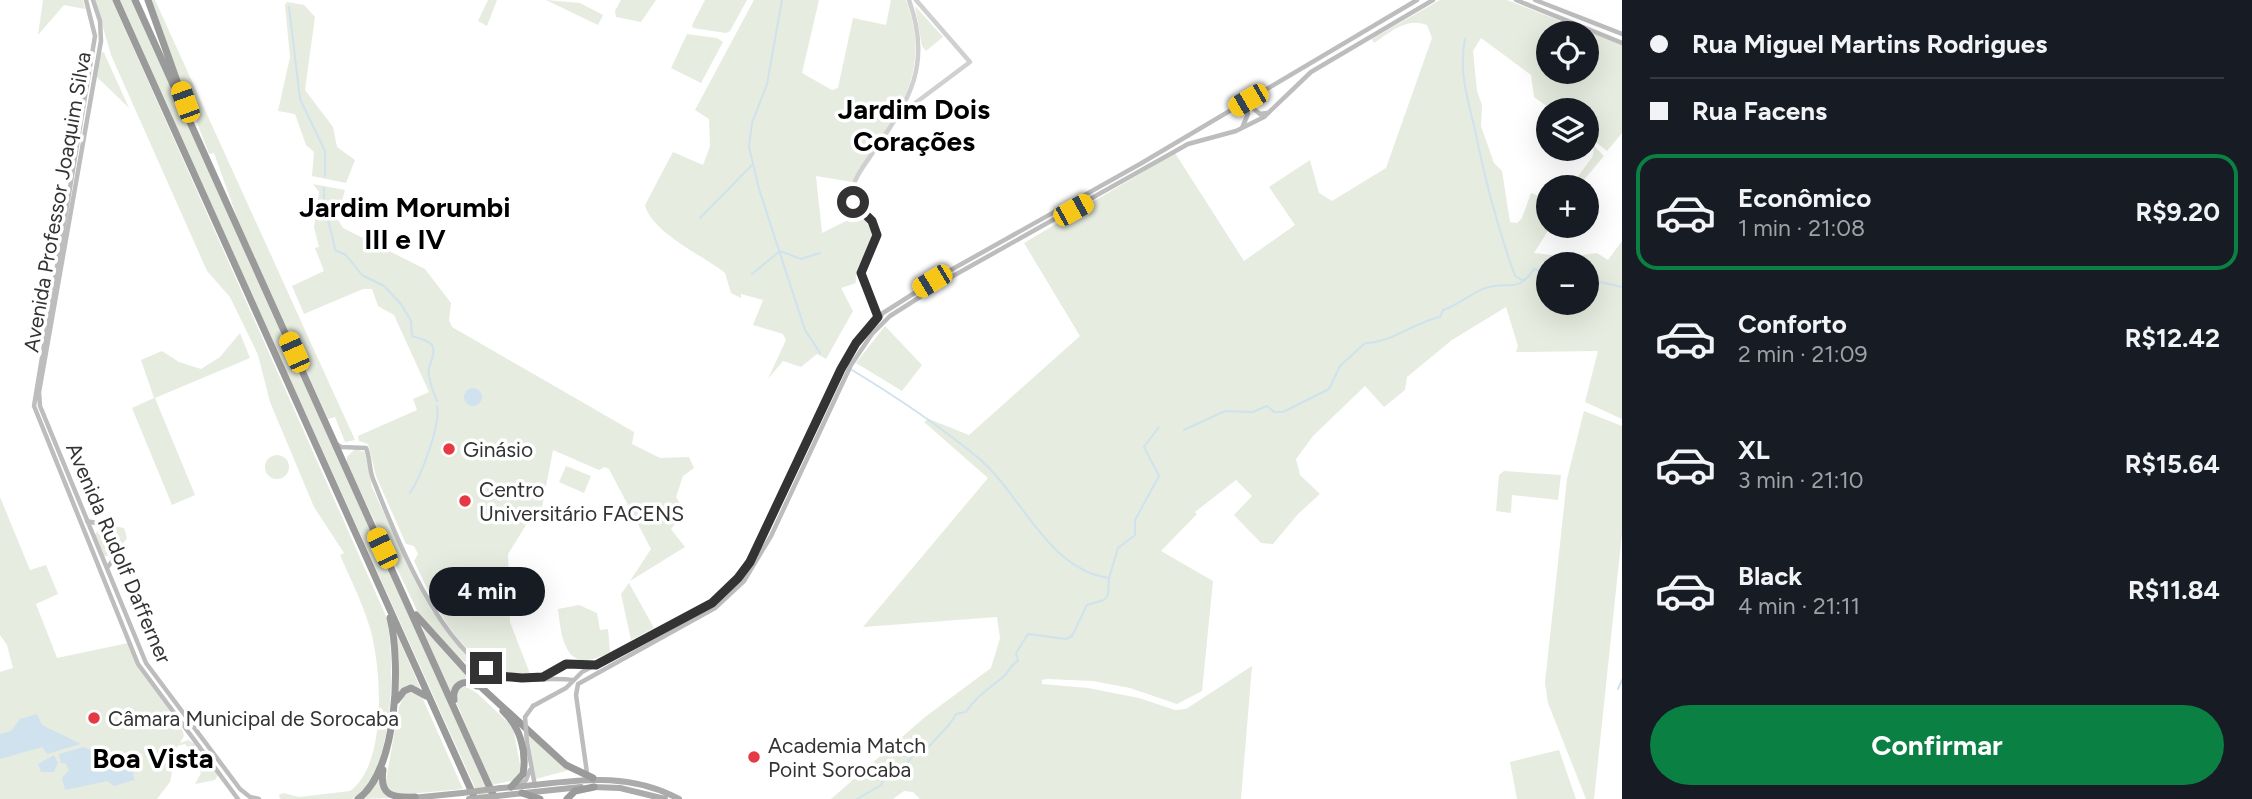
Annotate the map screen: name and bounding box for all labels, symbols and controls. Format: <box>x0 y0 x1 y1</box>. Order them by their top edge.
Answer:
map controls <box>1536 21 1599 315</box>
button: locate <box>1536 21 1599 84</box>
text: Rua Miguel Martins Rodrigues <box>1692 28 2047 60</box>
street label: Avenida Professor Joaquim Silva <box>18 50 96 354</box>
car <box>168 79 203 125</box>
car <box>1225 80 1272 120</box>
district label: Jardim Dois Corações <box>838 92 990 158</box>
text: Rua Facens <box>1692 95 1827 127</box>
button: layers <box>1536 98 1599 161</box>
button: + <box>1536 175 1599 238</box>
icon: car <box>1654 181 1717 244</box>
text: Econômico <box>1738 182 1871 214</box>
route start <box>837 186 869 218</box>
district label: Jardim Morumbi III e IV <box>299 190 511 256</box>
car <box>1050 191 1097 229</box>
text: R$9.20 <box>2135 196 2220 228</box>
text: 1 min · 21:08 <box>1738 214 1865 242</box>
button: − <box>1536 252 1599 315</box>
car <box>909 261 956 301</box>
icon: car <box>1654 307 1717 370</box>
text: Conforto <box>1738 308 1847 340</box>
text: R$12.42 <box>2125 322 2220 354</box>
car <box>276 329 313 375</box>
text: 2 min · 21:09 <box>1738 340 1867 368</box>
icon: car <box>1654 433 1717 496</box>
text: XL <box>1738 434 1770 466</box>
place label: Ginásio <box>463 437 533 462</box>
street label: Avenida Rudolf Dafferner <box>61 439 177 667</box>
marker: Ginásio <box>441 441 457 457</box>
text: R$15.64 <box>2125 448 2220 480</box>
text: 3 min · 21:10 <box>1738 466 1864 494</box>
place label: Centro Universitário FACENS <box>479 477 684 526</box>
marker: Centro Universitário FACENS <box>457 493 473 509</box>
car <box>364 525 401 571</box>
icon: car <box>1654 559 1717 622</box>
text: Black <box>1738 560 1802 592</box>
callout: 4 min <box>428 566 544 616</box>
text: R$11.84 <box>2128 574 2220 606</box>
text: 4 min <box>457 577 517 605</box>
text: 4 min · 21:11 <box>1738 592 1860 620</box>
route end <box>470 652 502 684</box>
button: Confirmar <box>1650 705 2224 785</box>
place label: Câmara Municipal de Sorocaba <box>108 706 399 731</box>
marker: Câmara Municipal de Sorocaba <box>86 710 102 726</box>
place label: Academia Match Point Sorocaba <box>768 733 926 782</box>
district label: Boa Vista <box>92 741 214 775</box>
marker: Academia Match Point Sorocaba <box>746 749 762 765</box>

